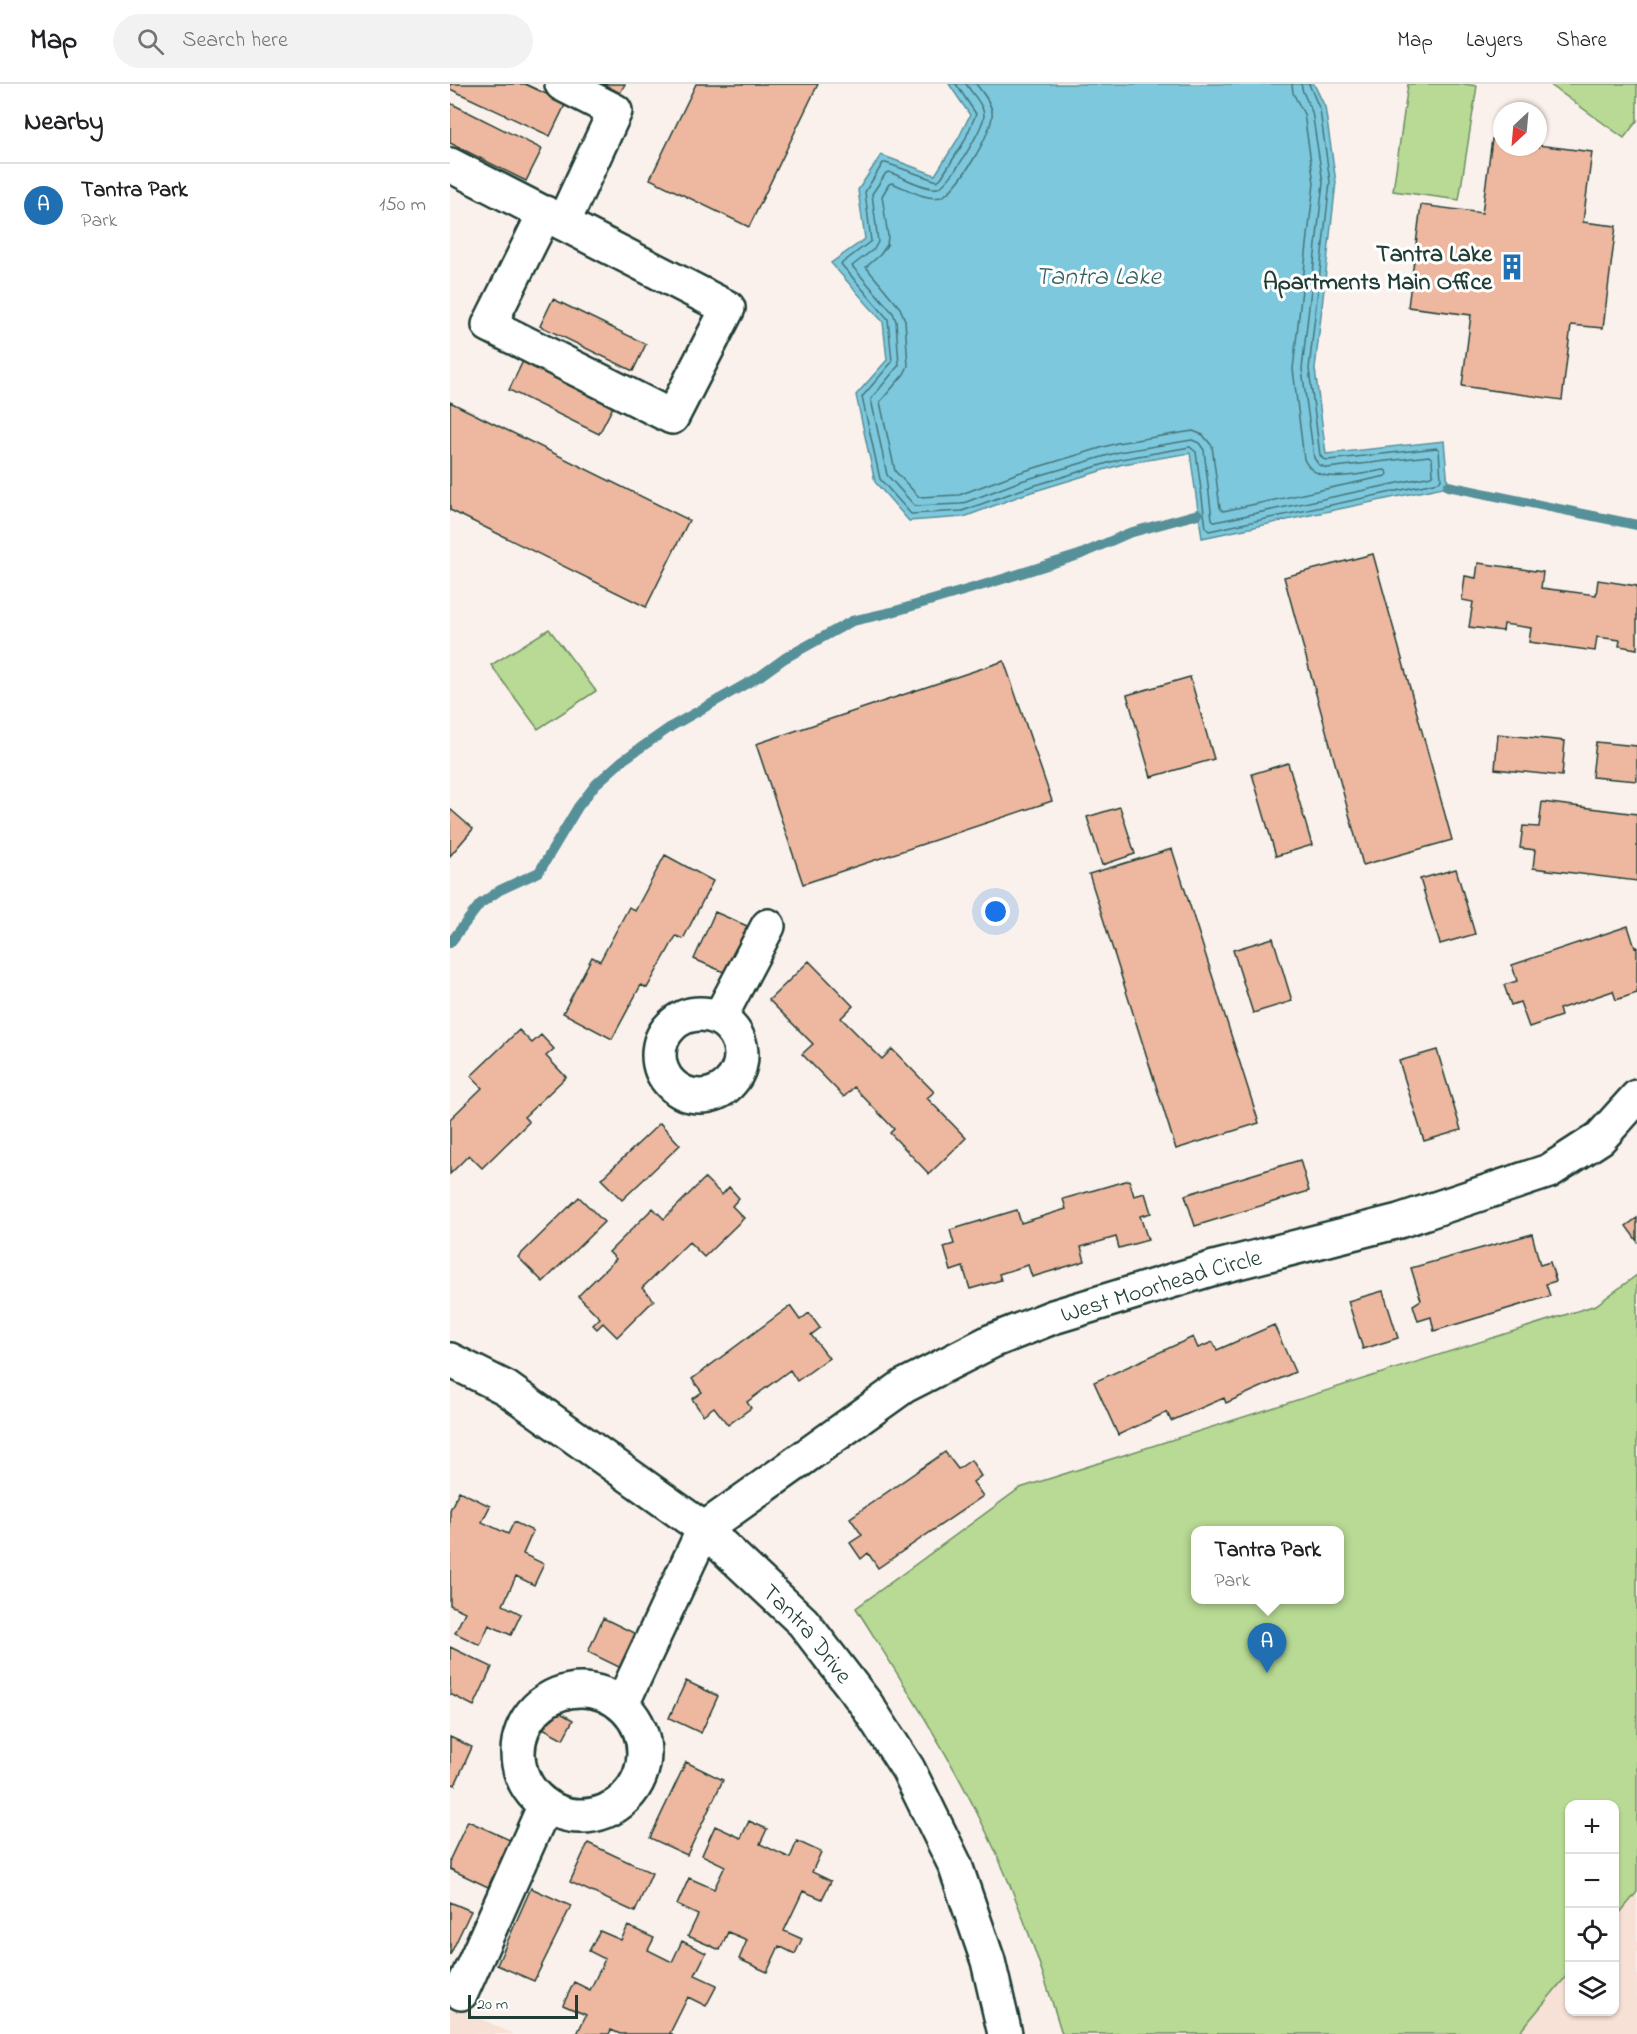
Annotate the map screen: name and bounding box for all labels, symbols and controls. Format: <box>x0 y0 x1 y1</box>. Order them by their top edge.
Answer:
search box <box>113 14 533 68</box>
text: Map <box>30 21 77 62</box>
icon: search <box>134 25 167 58</box>
text: Search here <box>182 25 288 57</box>
text: Map <box>1397 26 1433 56</box>
text: Layers <box>1466 26 1523 56</box>
text: Share <box>1556 26 1607 56</box>
north arrow <box>1493 102 1547 156</box>
text: Nearby <box>24 104 103 142</box>
text: Tantra Park <box>81 175 188 207</box>
text: A <box>37 191 50 220</box>
text: 150 m <box>379 191 426 220</box>
text: Park <box>81 207 117 236</box>
place label: Tantra Lake Apartments Main Office <box>1263 238 1493 301</box>
building icon: Tantra Lake Apartments Main Office <box>1497 252 1527 282</box>
water label: Tantra Lake <box>1035 259 1162 297</box>
your location <box>981 897 1010 926</box>
street label: West Moorhead Circle <box>1057 1242 1266 1334</box>
popup <box>1191 1526 1344 1604</box>
text: Tantra Park <box>1214 1535 1321 1567</box>
text: Park <box>1214 1567 1250 1596</box>
street label: Tantra Drive <box>753 1577 860 1692</box>
pin: A <box>1248 1624 1286 1673</box>
map controls <box>1565 1800 1619 2016</box>
button: + <box>1565 1800 1619 1854</box>
button: − <box>1565 1854 1619 1908</box>
button: locate <box>1565 1908 1619 1962</box>
button: layers <box>1565 1962 1619 2016</box>
scale bar <box>468 1992 578 2020</box>
text: 20 m <box>477 1993 508 2017</box>

